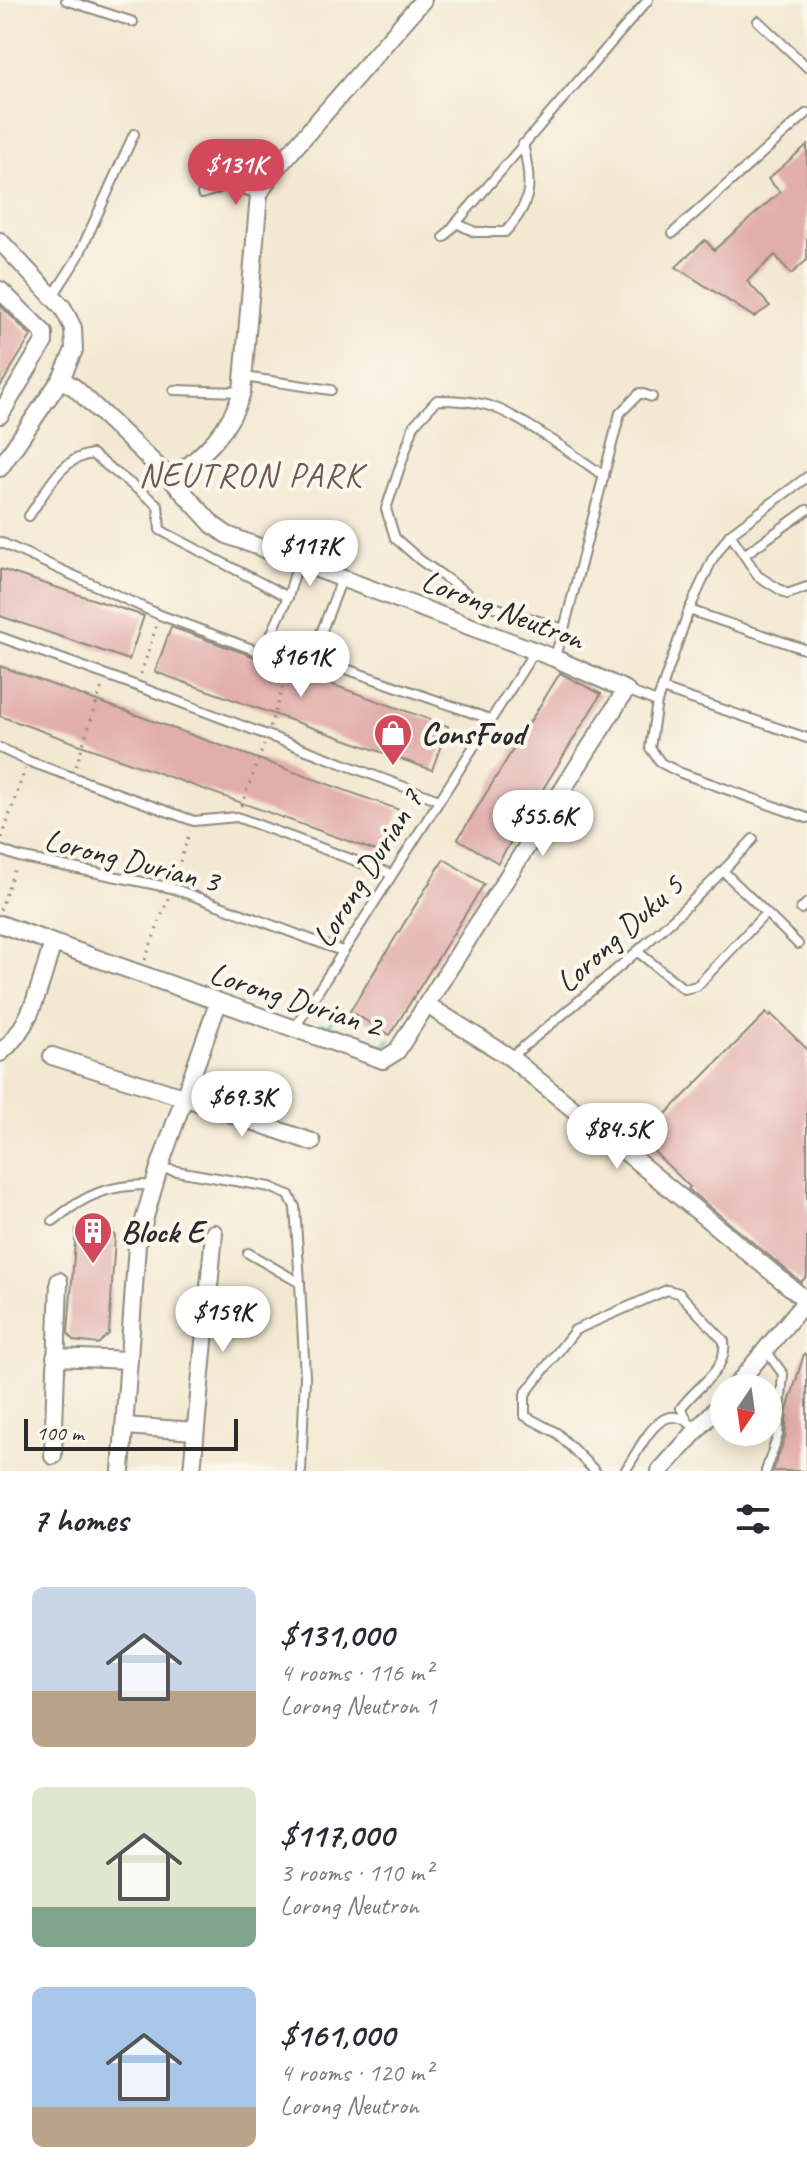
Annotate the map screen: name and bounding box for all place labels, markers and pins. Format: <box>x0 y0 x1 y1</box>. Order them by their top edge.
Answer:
pin: $131K <box>180 139 292 207</box>
pin: $117K <box>254 520 366 588</box>
pin: $161K <box>245 631 357 699</box>
shop icon: ConsFood <box>372 712 414 767</box>
place label: ConsFood <box>421 713 529 754</box>
pin: $55.6K <box>478 790 608 858</box>
pin: $69.3K <box>177 1071 307 1139</box>
pin: $84.5K <box>552 1103 682 1171</box>
building icon: Block E <box>72 1210 114 1265</box>
place label: Block E <box>121 1211 209 1252</box>
pin: $159K <box>167 1286 279 1354</box>

